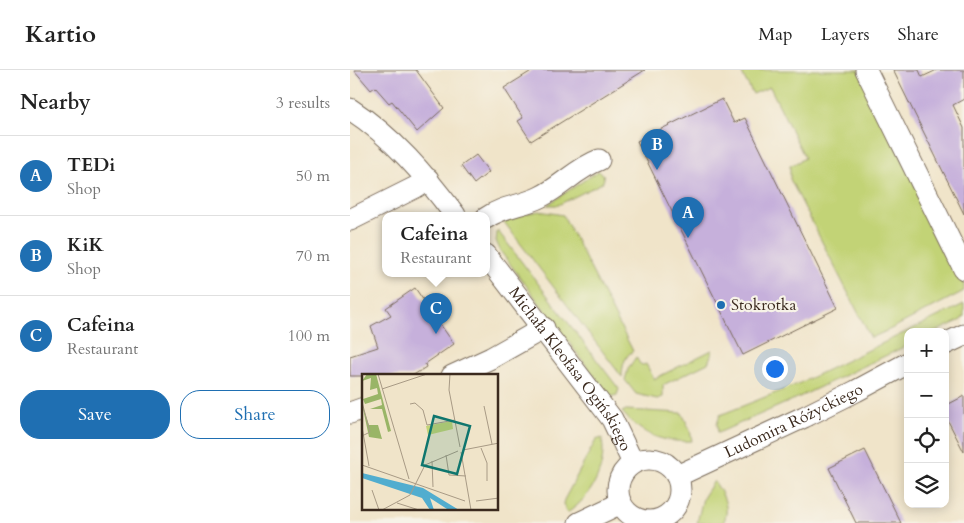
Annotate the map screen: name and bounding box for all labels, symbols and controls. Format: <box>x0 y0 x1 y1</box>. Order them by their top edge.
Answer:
text: Kartio <box>25 18 96 51</box>
text: Map <box>758 22 793 47</box>
text: Layers <box>821 22 870 47</box>
text: Share <box>898 22 939 47</box>
text: Nearby <box>20 88 91 117</box>
text: 3 results <box>276 92 330 114</box>
pin: B <box>641 129 673 170</box>
text: TEDi <box>67 152 115 178</box>
text: A <box>30 165 42 187</box>
text: 50 m <box>296 165 330 187</box>
text: Shop <box>67 178 101 200</box>
pin: A <box>672 197 704 238</box>
popup <box>382 212 490 277</box>
text: Cafeina <box>400 221 468 247</box>
text: KiK <box>67 232 104 258</box>
text: B <box>30 245 42 267</box>
text: 70 m <box>296 245 330 267</box>
text: Restaurant <box>400 247 472 269</box>
text: Shop <box>67 258 101 280</box>
street label: Michała Kleofasa Ogińskiego <box>503 282 637 455</box>
pin: C <box>420 293 452 334</box>
place label: Stokrotka <box>731 294 796 316</box>
marker: Stokrotka <box>715 299 727 311</box>
text: Cafeina <box>67 312 135 338</box>
text: C <box>30 325 42 347</box>
text: 100 m <box>288 325 330 347</box>
map controls <box>904 328 949 508</box>
button: + <box>904 328 949 373</box>
text: Restaurant <box>67 338 138 360</box>
your location <box>762 356 788 382</box>
button: − <box>904 373 949 418</box>
inset map <box>362 374 499 510</box>
street label: Ludomira Różyckiego <box>721 378 867 464</box>
button: Save <box>20 390 170 439</box>
button: Share <box>180 390 330 439</box>
button: locate <box>904 418 949 463</box>
button: layers <box>904 463 949 508</box>

